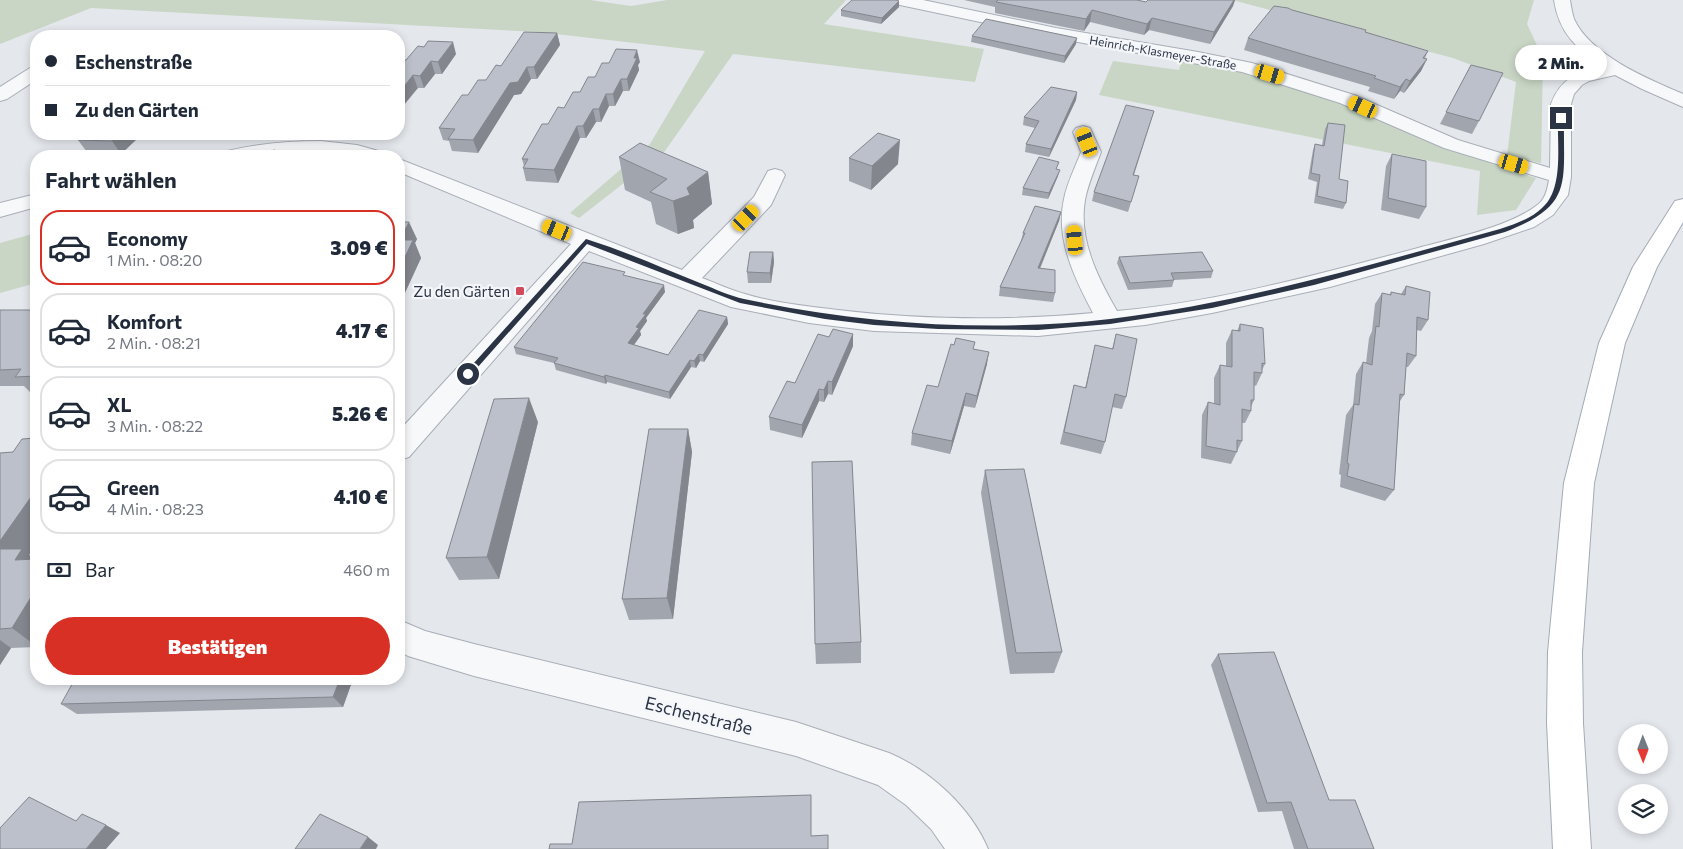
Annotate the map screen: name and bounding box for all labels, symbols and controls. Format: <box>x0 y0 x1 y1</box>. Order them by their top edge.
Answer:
street label: Heinrich-Klasmeyer-Straße <box>1088 32 1238 72</box>
callout: 2 Min. <box>1515 46 1607 80</box>
text: Eschenstraße <box>75 50 192 73</box>
text: 2 Min. <box>1538 53 1584 72</box>
car <box>1253 62 1286 86</box>
car <box>1346 94 1379 120</box>
text: Zu den Gärten <box>75 98 199 121</box>
route end <box>1550 107 1572 129</box>
car <box>1074 125 1099 159</box>
car <box>1497 153 1530 175</box>
text: Fahrt wählen <box>45 166 177 193</box>
car <box>730 202 761 234</box>
car <box>540 217 573 243</box>
car <box>1066 224 1083 256</box>
icon: car <box>47 225 92 270</box>
text: Economy <box>107 227 188 250</box>
text: 3.09 € <box>330 236 388 259</box>
text: 1 Min. · 08:20 <box>107 250 202 269</box>
place label: Zu den Gärten <box>413 282 510 300</box>
marker: Zu den Gärten <box>514 285 526 297</box>
icon: car <box>47 308 92 353</box>
text: Komfort <box>107 310 182 333</box>
text: 4.17 € <box>336 319 388 342</box>
text: 2 Min. · 08:21 <box>107 333 201 352</box>
route start <box>457 363 479 385</box>
icon: car <box>47 391 92 436</box>
text: XL <box>107 393 132 416</box>
text: 5.26 € <box>332 402 388 425</box>
text: 3 Min. · 08:22 <box>107 416 203 435</box>
icon: car <box>47 474 92 519</box>
text: Green <box>107 476 159 499</box>
text: 4.10 € <box>334 485 388 508</box>
text: 4 Min. · 08:23 <box>107 499 204 518</box>
icon: cash <box>45 556 73 584</box>
text: Bar <box>85 558 115 581</box>
text: 460 m <box>343 560 390 579</box>
button: Bestätigen <box>45 617 390 675</box>
street label: Eschenstraße <box>643 691 755 739</box>
north arrow <box>1618 724 1668 774</box>
map controls <box>1618 724 1668 834</box>
button: layers <box>1618 784 1668 834</box>

